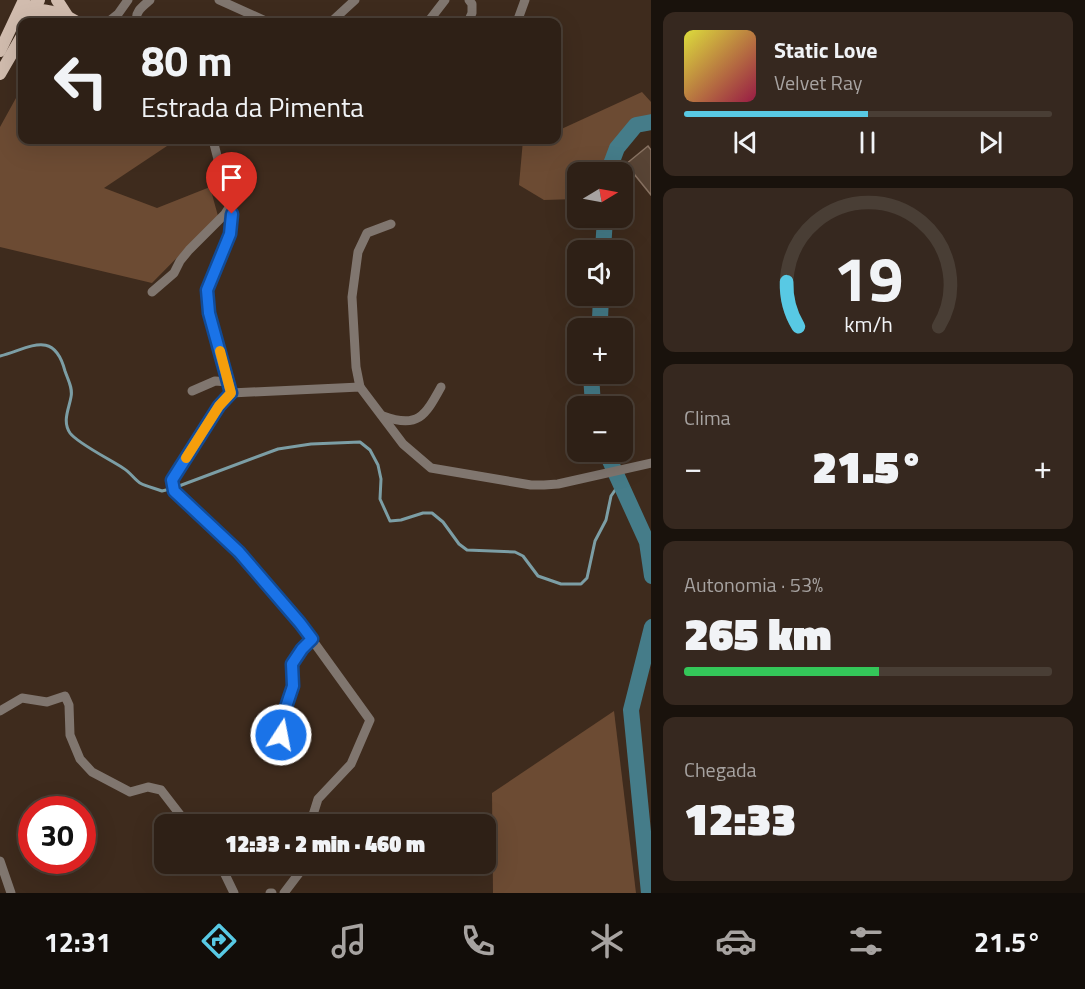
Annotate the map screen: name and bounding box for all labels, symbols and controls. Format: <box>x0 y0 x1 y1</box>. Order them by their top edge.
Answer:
text: 80 m <box>141 28 233 92</box>
text: Static Love <box>774 33 877 67</box>
icon: left <box>42 42 120 120</box>
text: Velvet Ray <box>774 67 863 98</box>
text: Estrada da Pimenta <box>141 86 364 127</box>
icon: previous <box>729 126 762 159</box>
icon: pause <box>851 126 884 159</box>
icon: next <box>974 126 1007 159</box>
pin <box>206 152 257 214</box>
icon: arrive <box>215 161 248 194</box>
north arrow <box>567 162 633 228</box>
map controls <box>567 162 633 462</box>
text: 19 <box>833 230 903 325</box>
button: sound <box>567 240 633 306</box>
text: km/h <box>844 309 892 341</box>
button: + <box>567 318 633 384</box>
button: − <box>567 396 633 462</box>
text: Clima <box>684 402 731 433</box>
text: 21.5° <box>812 432 924 500</box>
text: − <box>684 442 702 492</box>
text: + <box>1034 442 1052 492</box>
text: Autonomia · 53% <box>684 569 823 600</box>
text: 265 km <box>684 599 832 667</box>
position arrow <box>249 703 313 767</box>
text: Chegada <box>684 754 757 785</box>
text: 12:33 <box>684 784 796 852</box>
speed limit sign: 30 <box>18 796 96 874</box>
text: 12:33 · 2 min · 460 m <box>225 827 425 861</box>
icon: directions <box>198 920 240 962</box>
icon: music <box>328 920 370 962</box>
icon: phone <box>457 920 499 962</box>
icon: climate <box>586 920 628 962</box>
icon: car <box>715 920 757 962</box>
icon: filters <box>845 920 887 962</box>
text: 12:31 <box>44 921 111 962</box>
text: 21.5° <box>974 921 1041 962</box>

